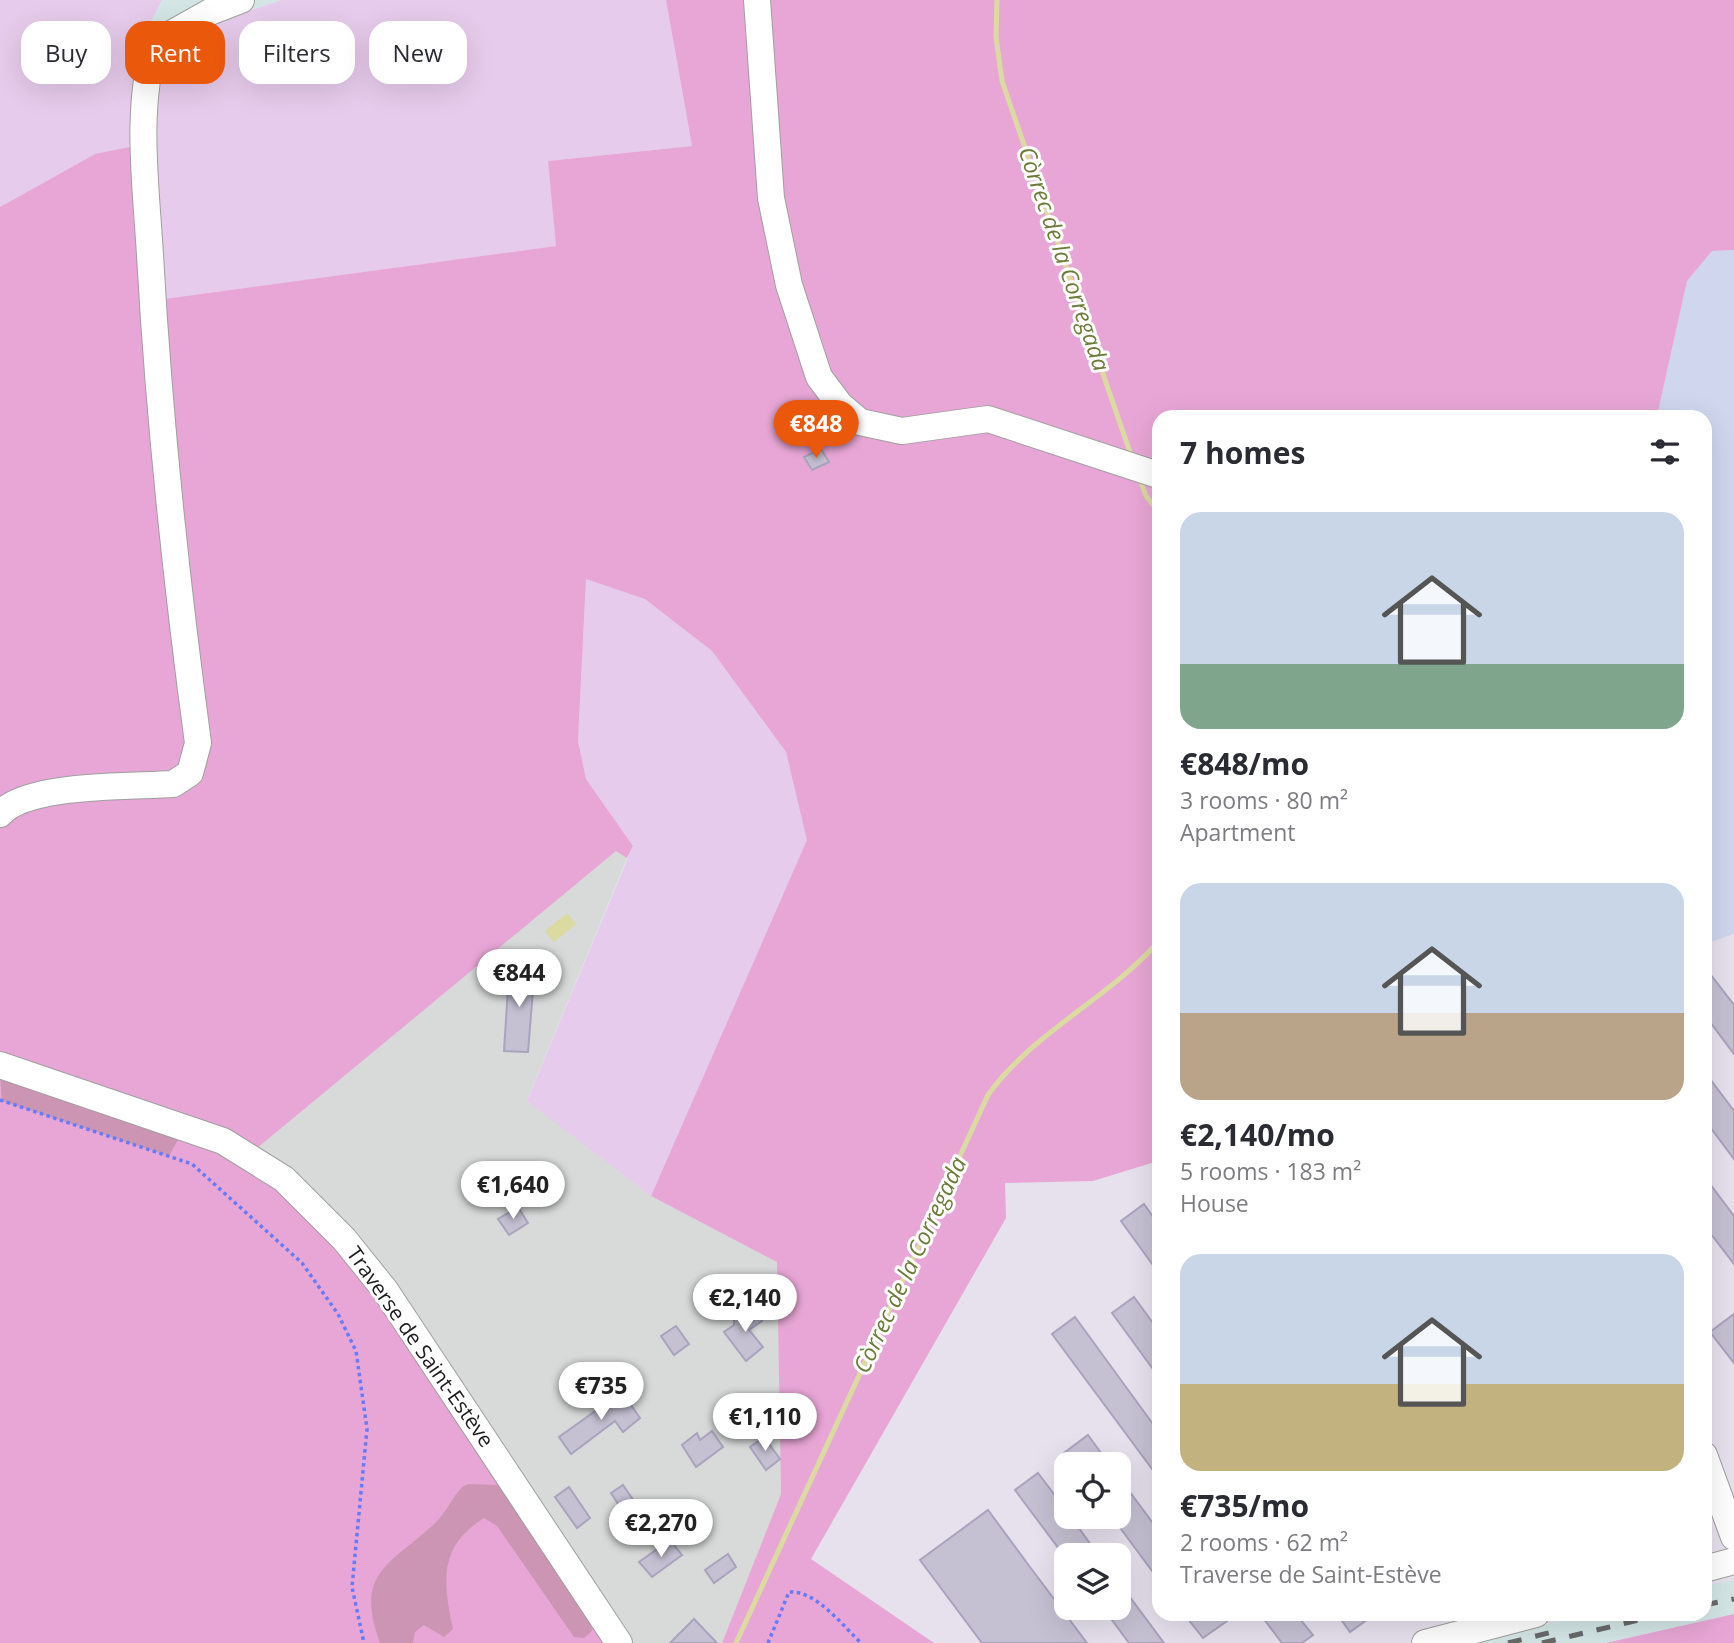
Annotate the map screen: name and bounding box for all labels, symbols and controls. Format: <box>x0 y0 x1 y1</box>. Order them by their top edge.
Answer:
chip: Buy <box>21 21 111 84</box>
chip: Rent <box>125 21 225 84</box>
chip: Filters <box>239 21 355 84</box>
chip: New <box>369 21 467 84</box>
water label: Còrrec de la Corregada <box>1012 142 1118 375</box>
pin: €848 <box>775 400 857 460</box>
text: €848 <box>790 407 842 439</box>
text: 7 homes <box>1180 432 1305 473</box>
icon: filters <box>1646 433 1684 471</box>
icon: home <box>1369 557 1495 683</box>
text: €848/mo <box>1180 743 1309 784</box>
text: 3 rooms · 80 m² <box>1180 784 1348 816</box>
text: Apartment <box>1180 816 1296 848</box>
icon: home <box>1369 928 1495 1054</box>
pin: €844 <box>478 950 560 1009</box>
text: €844 <box>493 956 545 988</box>
text: €2,140/mo <box>1180 1114 1335 1155</box>
water label: Còrrec de la Corregada <box>845 1151 973 1378</box>
text: 5 rooms · 183 m² <box>1180 1155 1361 1187</box>
pin: €1,640 <box>456 1162 570 1221</box>
text: €1,640 <box>477 1168 549 1200</box>
text: House <box>1180 1187 1249 1219</box>
street label: Traverse de Saint-Estève <box>341 1241 501 1452</box>
pin: €2,140 <box>688 1274 802 1334</box>
text: €2,140 <box>709 1281 781 1313</box>
icon: home <box>1369 1299 1495 1425</box>
pin: €735 <box>560 1362 642 1422</box>
text: €735 <box>575 1369 627 1401</box>
pin: €1,110 <box>708 1394 822 1453</box>
text: €1,110 <box>729 1400 801 1432</box>
map controls <box>1054 1452 1131 1620</box>
button: locate <box>1054 1452 1131 1529</box>
text: €735/mo <box>1180 1485 1309 1526</box>
pin: €2,270 <box>604 1500 718 1559</box>
text: €2,270 <box>625 1506 697 1538</box>
text: 2 rooms · 62 m² <box>1180 1526 1348 1558</box>
button: layers <box>1054 1543 1131 1620</box>
text: Traverse de Saint-Estève <box>1180 1558 1442 1590</box>

